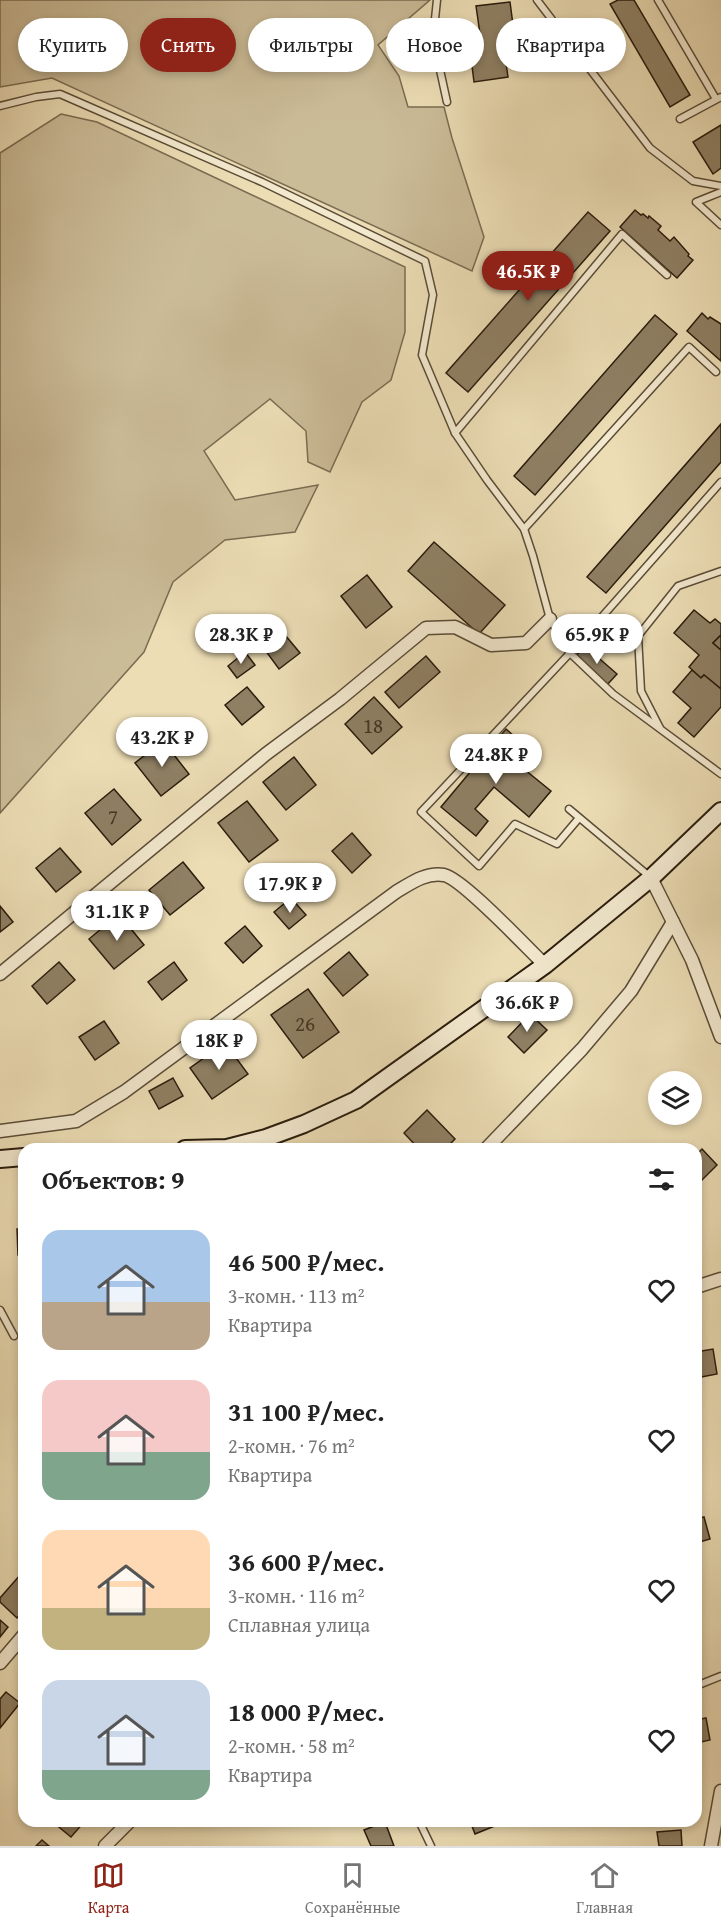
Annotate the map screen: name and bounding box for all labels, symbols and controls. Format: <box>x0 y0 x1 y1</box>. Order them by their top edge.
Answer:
chip: Купить <box>18 18 128 72</box>
chip: Снять <box>140 18 236 72</box>
chip: Фильтры <box>248 18 374 72</box>
chip: Новое <box>386 18 484 72</box>
chip: Квартира <box>496 18 626 72</box>
pin: 46.5K ₽ <box>473 251 583 302</box>
text: 46.5K ₽ <box>496 256 560 285</box>
pin: 28.3K ₽ <box>186 614 296 665</box>
pin: 65.9K ₽ <box>542 614 652 665</box>
text: 28.3K ₽ <box>209 619 273 648</box>
text: 65.9K ₽ <box>565 619 629 648</box>
house number: 18 <box>363 710 383 741</box>
pin: 43.2K ₽ <box>107 717 217 768</box>
text: 43.2K ₽ <box>130 722 194 751</box>
pin: 24.8K ₽ <box>441 734 551 785</box>
text: 24.8K ₽ <box>464 739 528 768</box>
house number: 7 <box>108 801 118 832</box>
pin: 17.9K ₽ <box>235 863 345 914</box>
text: 17.9K ₽ <box>258 868 322 897</box>
pin: 31.1K ₽ <box>62 891 172 942</box>
text: 31.1K ₽ <box>85 896 149 925</box>
pin: 36.6K ₽ <box>472 982 582 1033</box>
text: 36.6K ₽ <box>495 987 559 1016</box>
house number: 26 <box>295 1008 315 1039</box>
pin: 18K ₽ <box>177 1020 261 1071</box>
text: 18K ₽ <box>195 1025 243 1054</box>
map controls <box>648 1071 702 1125</box>
button: layers <box>648 1071 702 1125</box>
text: Объектов: 9 <box>42 1160 185 1199</box>
icon: filters <box>645 1163 678 1196</box>
text: 46 500 ₽/мес. <box>228 1242 384 1281</box>
icon: home <box>90 1254 162 1326</box>
icon: heart <box>645 1274 678 1307</box>
text: 3-комн. · 113 m² <box>228 1281 364 1310</box>
text: Квартира <box>228 1310 312 1339</box>
text: 31 100 ₽/мес. <box>228 1392 384 1431</box>
icon: home <box>90 1404 162 1476</box>
icon: heart <box>645 1424 678 1457</box>
text: 2-комн. · 76 m² <box>228 1431 355 1460</box>
text: Квартира <box>228 1460 312 1489</box>
text: 36 600 ₽/мес. <box>228 1542 384 1581</box>
icon: home <box>90 1554 162 1626</box>
icon: heart <box>645 1574 678 1607</box>
text: 3-комн. · 116 m² <box>228 1581 364 1610</box>
text: Сплавная улица <box>228 1610 370 1639</box>
text: 18 000 ₽/мес. <box>228 1692 384 1731</box>
icon: home <box>90 1704 162 1776</box>
icon: heart <box>645 1724 678 1757</box>
text: 2-комн. · 58 m² <box>228 1731 355 1760</box>
text: Квартира <box>228 1760 312 1789</box>
tab: Карта <box>88 1859 129 1919</box>
tab: Сохранённые <box>305 1859 400 1919</box>
tab: Главная <box>576 1859 633 1919</box>

